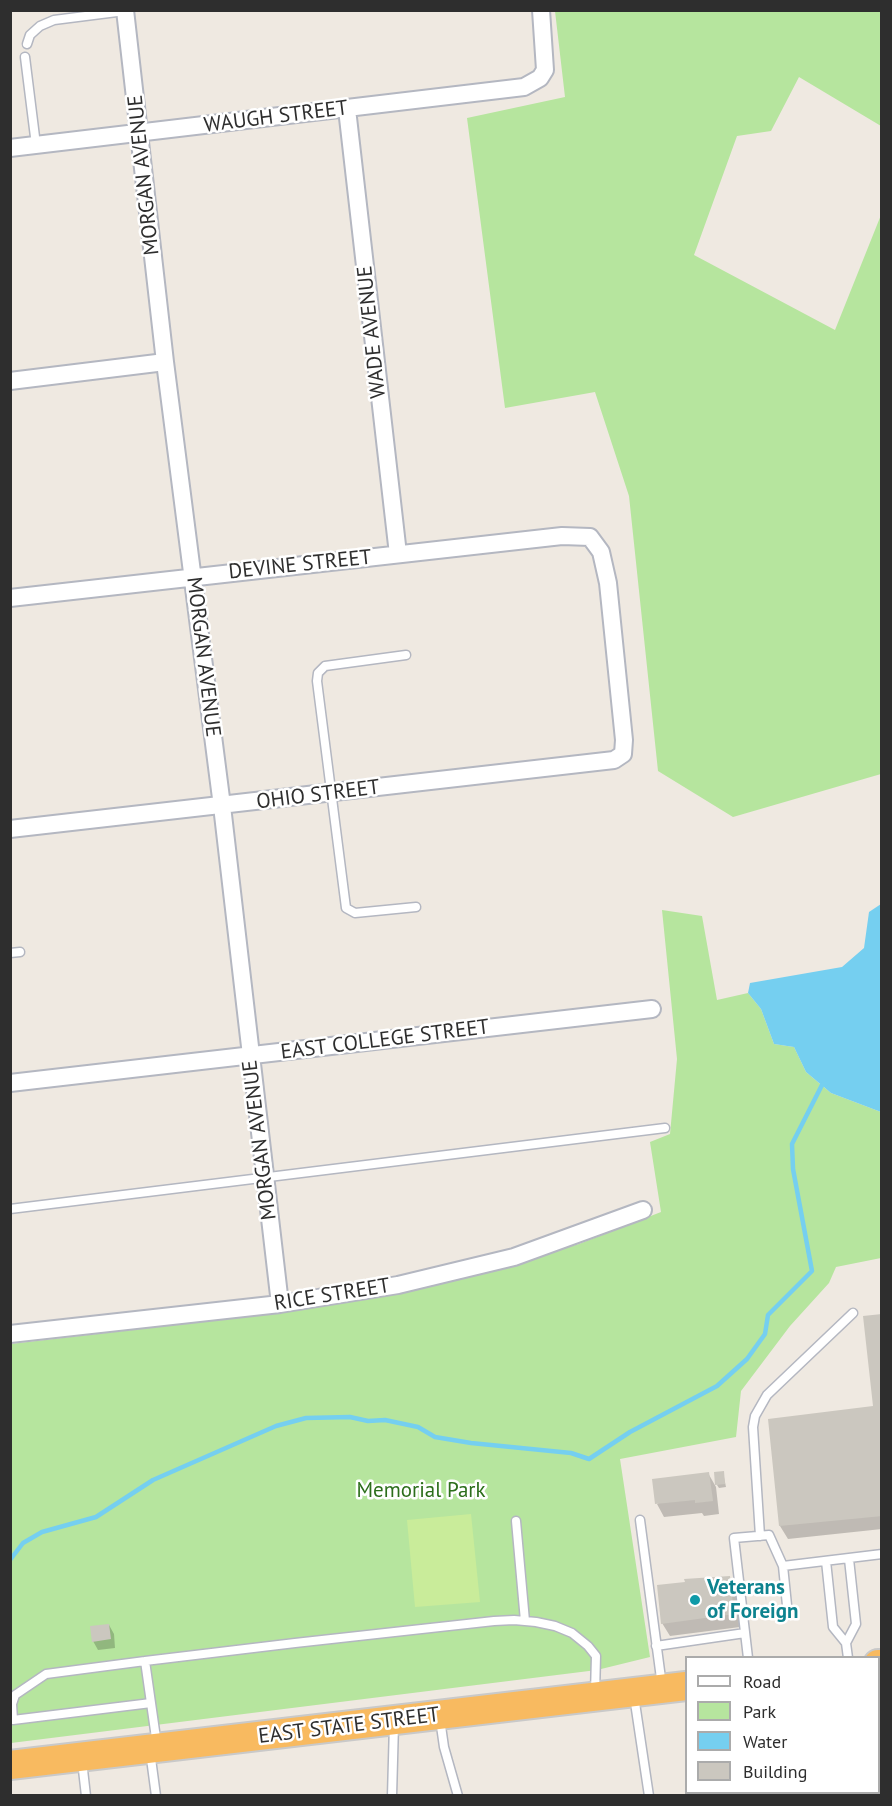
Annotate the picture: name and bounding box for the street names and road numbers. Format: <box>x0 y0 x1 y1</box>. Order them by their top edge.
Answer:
street label: MORGAN AVENUE <box>123 94 165 256</box>
street label: WAUGH STREET <box>203 96 349 138</box>
street label: WADE AVENUE <box>353 264 391 400</box>
street label: DEVINE STREET <box>227 545 373 585</box>
street label: MORGAN AVENUE <box>181 576 225 738</box>
street label: OHIO STREET <box>255 775 381 815</box>
street label: EAST COLLEGE STREET <box>279 1015 491 1065</box>
street label: MORGAN AVENUE <box>238 1059 282 1221</box>
street label: RICE STREET <box>272 1273 392 1317</box>
street label: EAST STATE STREET <box>257 1702 441 1750</box>

